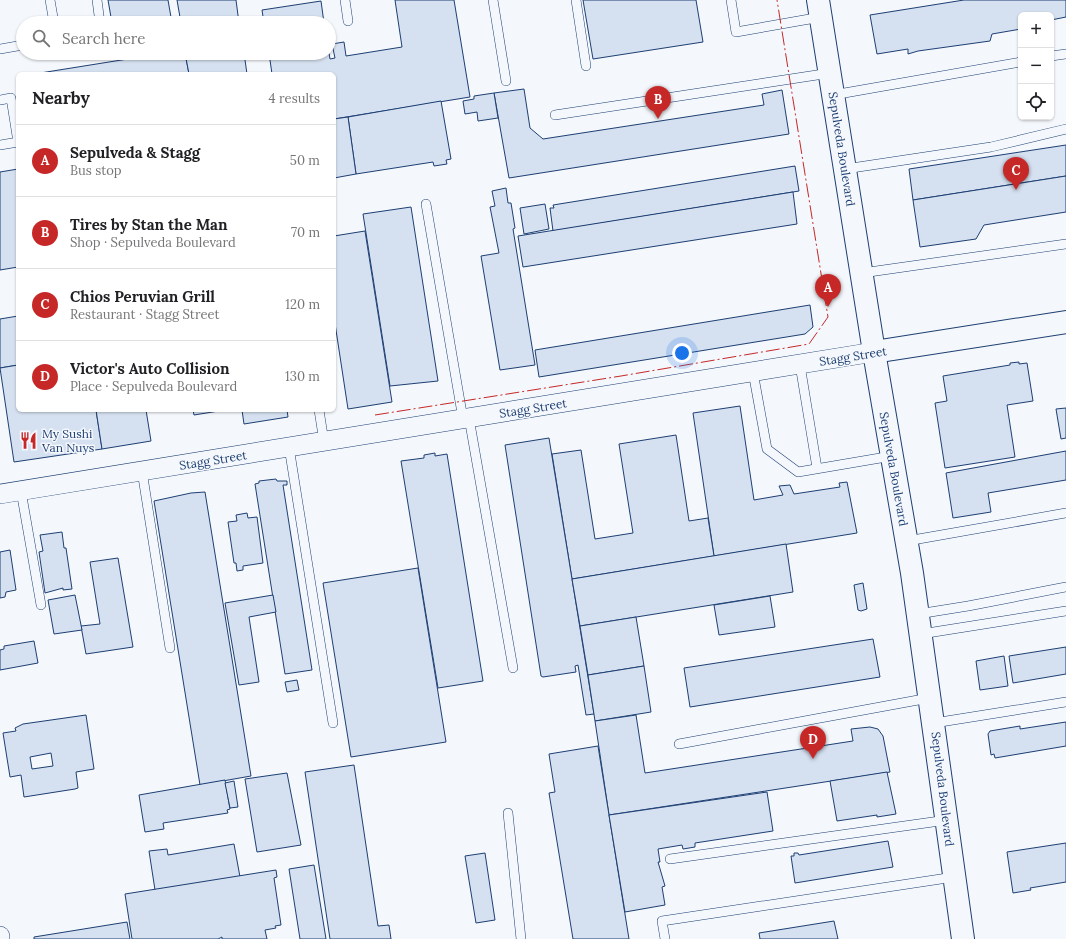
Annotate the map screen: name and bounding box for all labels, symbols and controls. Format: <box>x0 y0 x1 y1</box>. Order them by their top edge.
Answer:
map controls <box>1018 12 1054 120</box>
button: + <box>1018 12 1054 48</box>
search box <box>16 16 336 60</box>
icon: search <box>30 27 52 49</box>
text: Search here <box>62 29 145 48</box>
button: − <box>1018 48 1054 84</box>
button: locate <box>1018 84 1054 120</box>
pin: B <box>645 86 671 119</box>
text: Nearby <box>32 87 90 109</box>
text: 4 results <box>269 90 320 107</box>
street label: Sepulveda Boulevard <box>826 91 858 207</box>
text: Sepulveda & Stagg <box>70 143 200 162</box>
text: A <box>41 152 49 169</box>
text: 50 m <box>290 152 320 169</box>
pin: C <box>1003 157 1029 190</box>
text: Bus stop <box>70 162 122 179</box>
text: Tires by Stan the Man <box>70 215 228 234</box>
text: B <box>41 224 49 241</box>
text: 70 m <box>291 224 320 241</box>
text: Shop · Sepulveda Boulevard <box>70 234 236 251</box>
pin: A <box>815 274 841 307</box>
text: Chios Peruvian Grill <box>70 287 215 306</box>
text: C <box>41 296 49 313</box>
text: 120 m <box>285 296 320 313</box>
text: Restaurant · Stagg Street <box>70 306 219 323</box>
your location <box>672 343 692 363</box>
street label: Stagg Street <box>818 343 888 369</box>
text: Victor's Auto Collision <box>70 359 229 378</box>
text: D <box>40 368 50 385</box>
text: 130 m <box>285 368 320 385</box>
text: Place · Sepulveda Boulevard <box>70 378 237 395</box>
street label: Stagg Street <box>498 395 568 421</box>
street label: Sepulveda Boulevard <box>877 411 911 527</box>
place label: My Sushi Van Nuys <box>41 426 95 455</box>
restaurant icon: My Sushi Van Nuys <box>19 430 39 450</box>
street label: Stagg Street <box>178 447 248 473</box>
pin: D <box>800 726 826 759</box>
street label: Sepulveda Boulevard <box>929 731 957 847</box>

